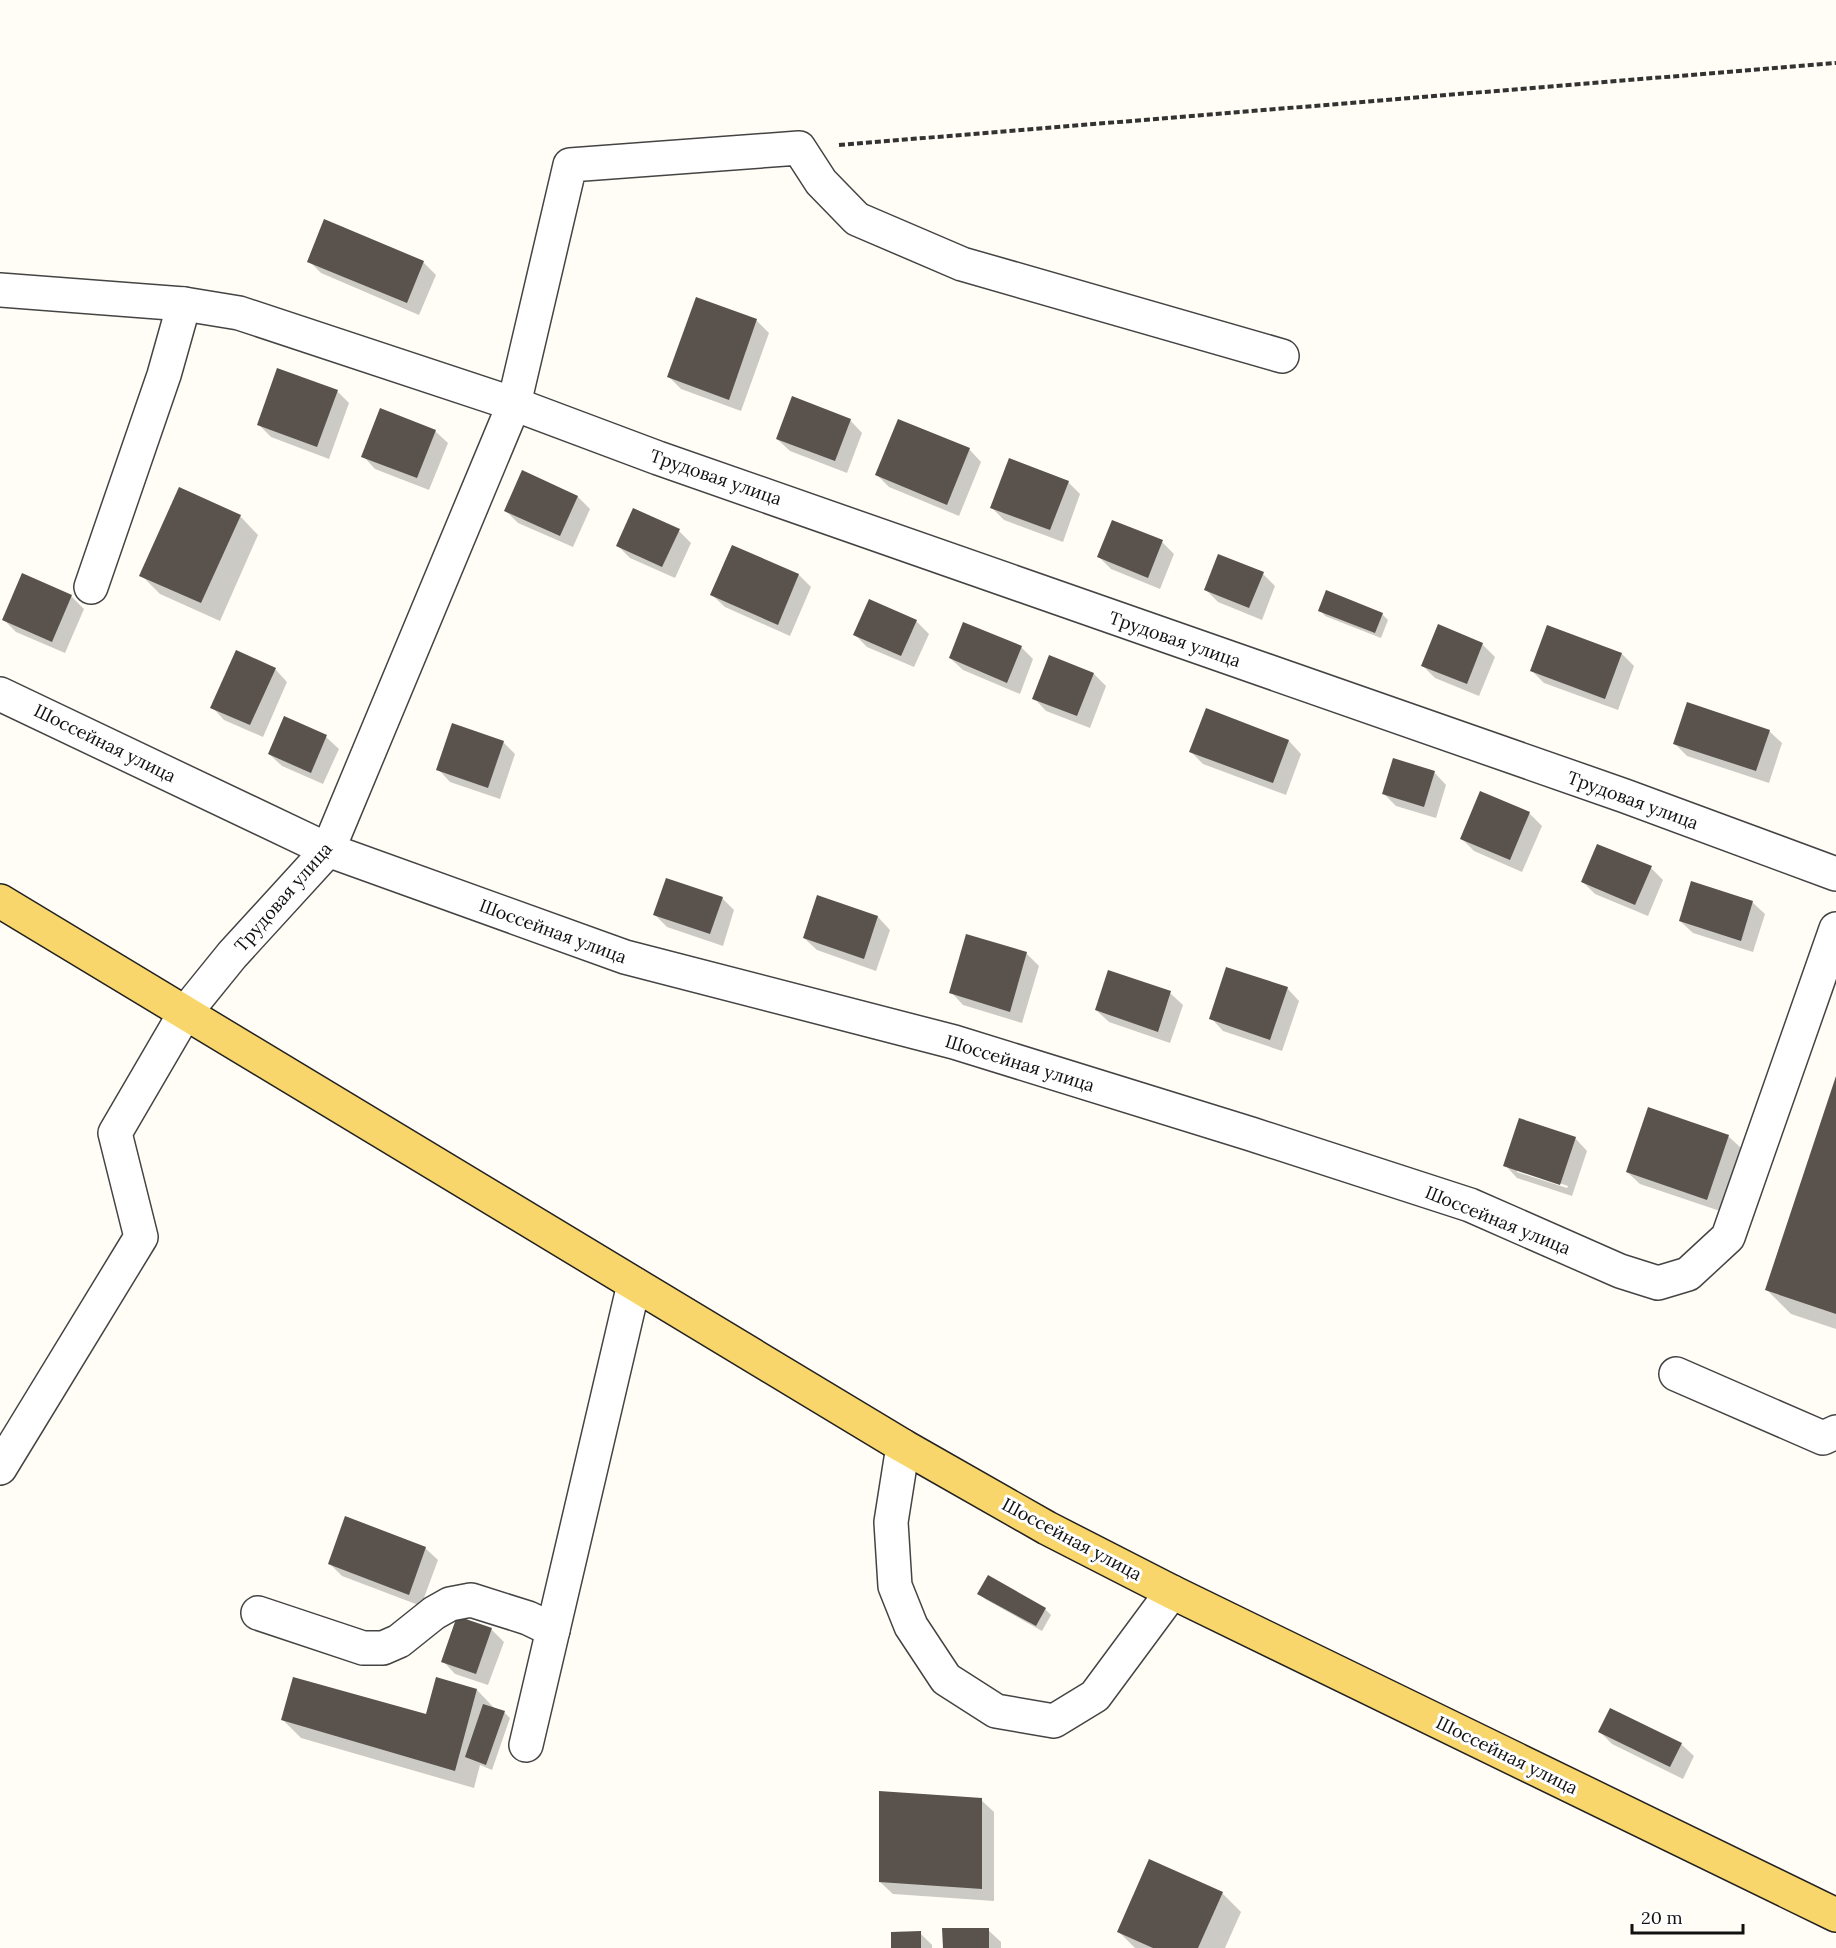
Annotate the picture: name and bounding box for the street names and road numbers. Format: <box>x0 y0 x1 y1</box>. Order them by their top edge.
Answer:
street label: Трудовая улица <box>647 444 785 510</box>
street label: Трудовая улица <box>1106 606 1244 672</box>
street label: Шоссейная улица <box>30 699 180 787</box>
street label: Трудовая улица <box>1564 766 1702 834</box>
street label: Трудовая улица <box>229 837 337 957</box>
street label: Шоссейная улица <box>476 894 630 968</box>
street label: Шоссейная улица <box>943 1029 1097 1097</box>
street label: Шоссейная улица <box>1422 1180 1574 1260</box>
street label: Шоссейная улица <box>998 1492 1146 1586</box>
street label: Шоссейная улица <box>1432 1711 1582 1799</box>

